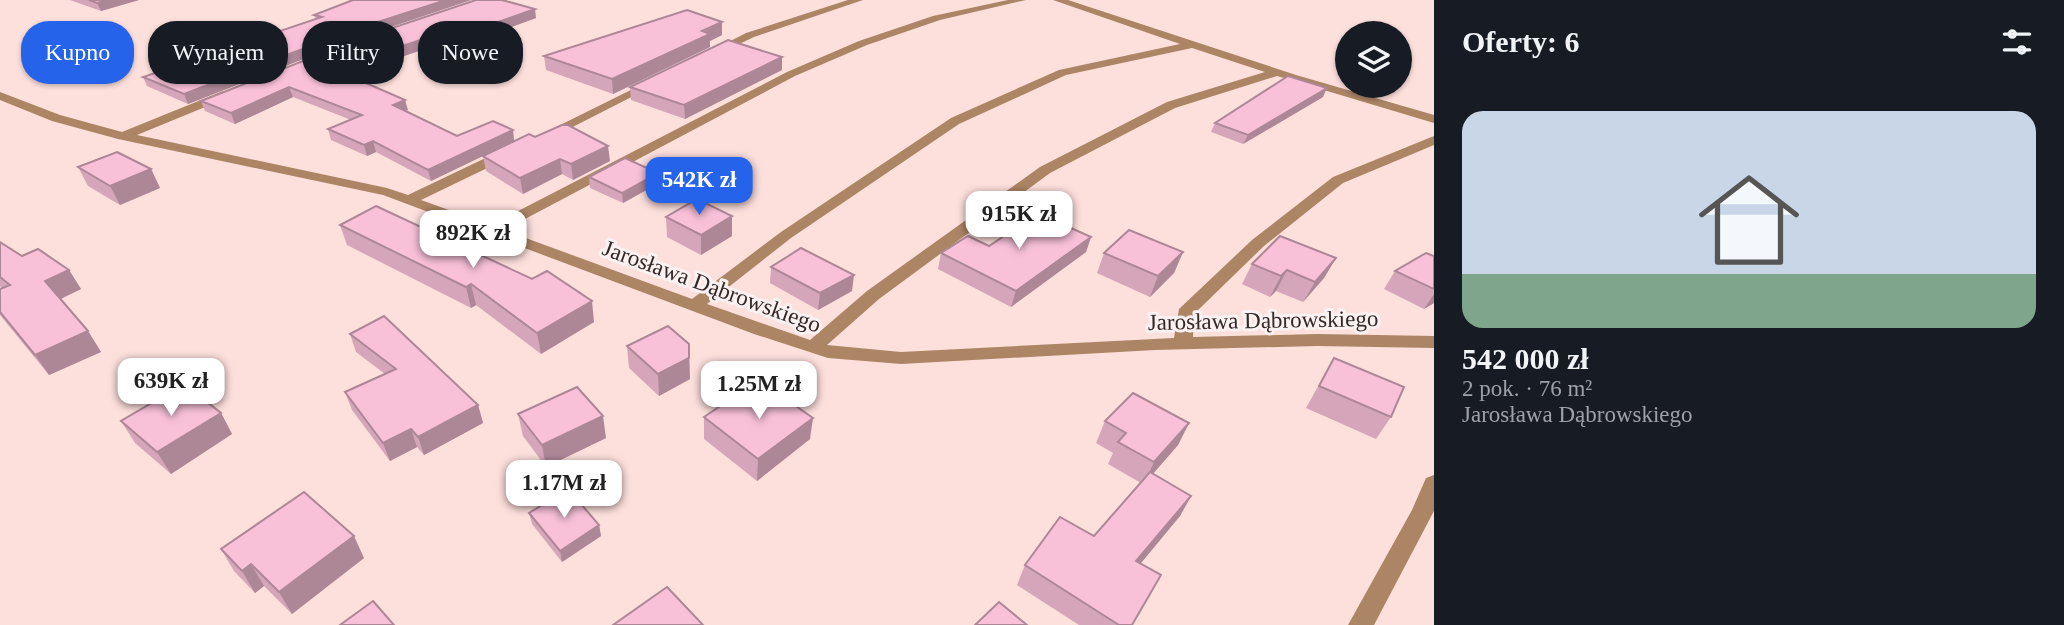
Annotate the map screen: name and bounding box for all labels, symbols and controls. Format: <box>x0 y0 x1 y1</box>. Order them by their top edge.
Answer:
chip: Kupno <box>21 21 134 84</box>
chip: Wynajem <box>148 21 288 84</box>
chip: Filtry <box>302 21 404 84</box>
chip: Nowe <box>418 21 523 84</box>
map controls <box>1335 21 1412 98</box>
button: layers <box>1335 21 1412 98</box>
icon: filters <box>1998 23 2036 61</box>
text: Oferty: 6 <box>1462 25 1579 58</box>
icon: home <box>1686 157 1812 283</box>
pin: 542K zł <box>634 158 764 217</box>
text: 542K zł <box>662 167 736 192</box>
pin: 915K zł <box>954 191 1084 251</box>
text: 915K zł <box>982 201 1056 226</box>
pin: 892K zł <box>408 210 538 270</box>
text: 892K zł <box>436 220 510 245</box>
street label: Jarosława Dąbrowskiego <box>599 235 824 338</box>
street label: Jarosława Dąbrowskiego <box>1148 306 1378 335</box>
text: 542 000 zł <box>1462 342 1589 375</box>
pin: 639K zł <box>106 358 236 418</box>
pin: 1.25M zł <box>687 362 831 421</box>
text: 639K zł <box>134 368 208 393</box>
text: 1.25M zł <box>717 371 801 396</box>
text: 2 pok. · 76 m² <box>1462 376 1592 401</box>
text: Jarosława Dąbrowskiego <box>1462 402 1693 427</box>
pin: 1.17M zł <box>492 461 636 520</box>
text: 1.17M zł <box>522 470 606 495</box>

